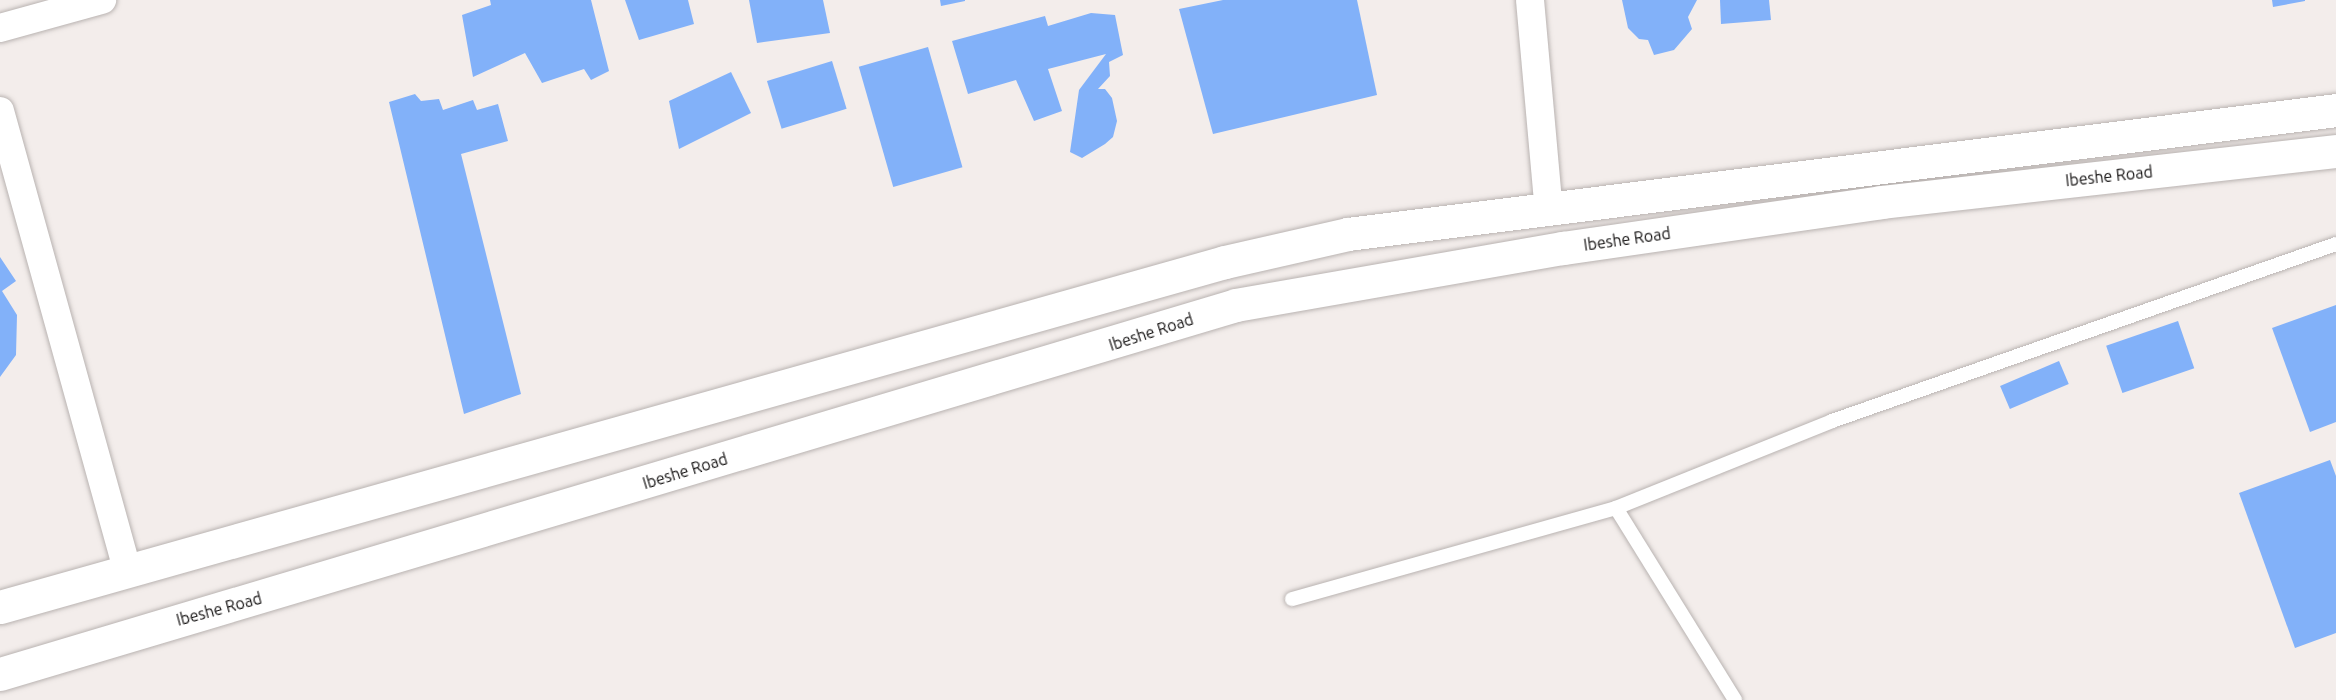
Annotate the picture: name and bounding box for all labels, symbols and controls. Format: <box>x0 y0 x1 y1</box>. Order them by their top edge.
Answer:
street label: Ibeshe Road <box>2064 162 2154 190</box>
street label: Ibeshe Road <box>1582 223 1672 255</box>
street label: Ibeshe Road <box>1106 309 1196 355</box>
street label: Ibeshe Road <box>640 449 730 493</box>
street label: Ibeshe Road <box>174 588 264 630</box>

